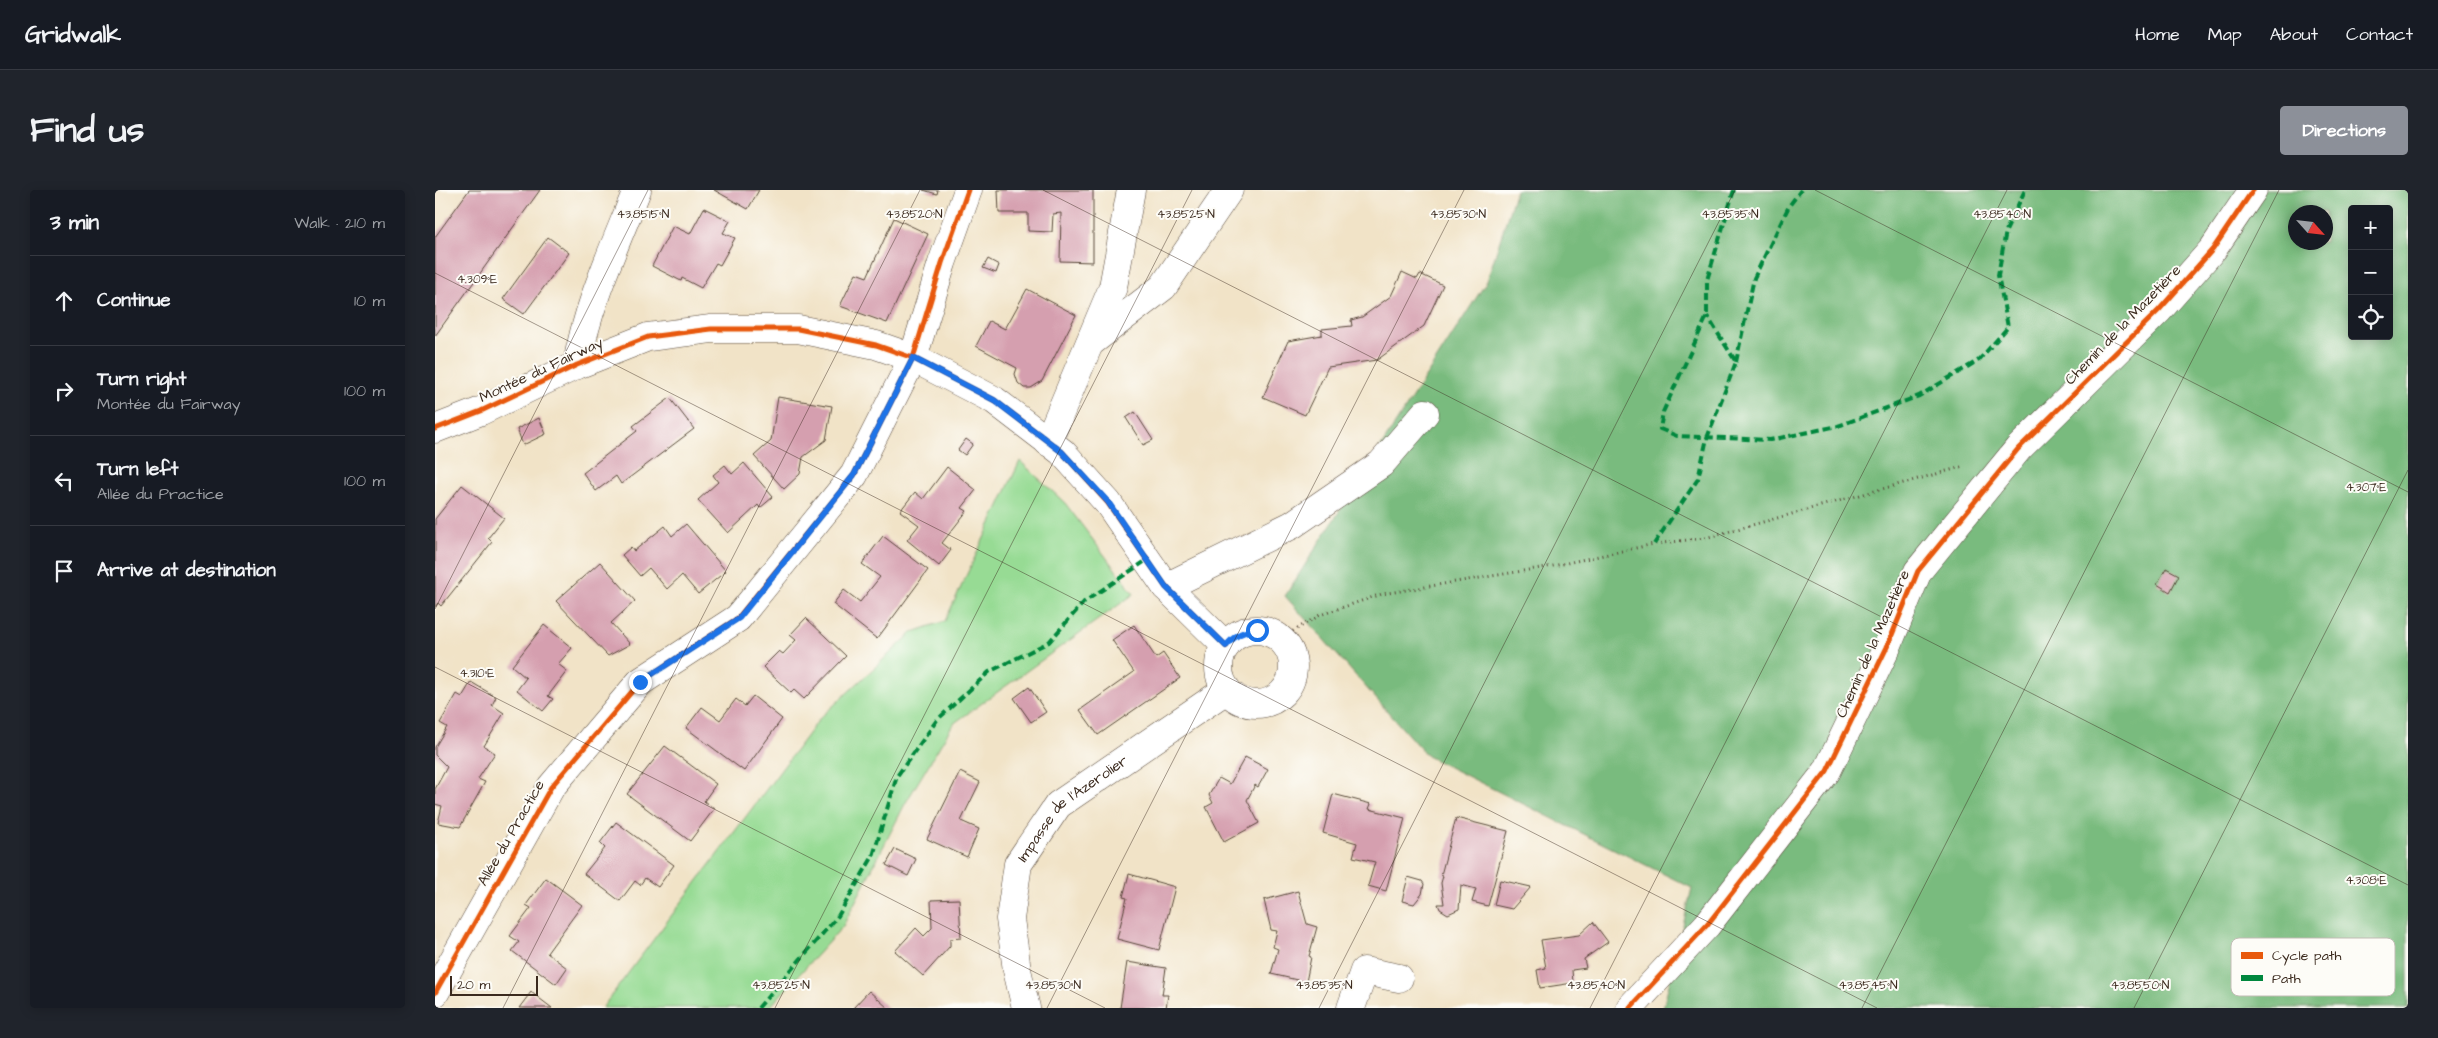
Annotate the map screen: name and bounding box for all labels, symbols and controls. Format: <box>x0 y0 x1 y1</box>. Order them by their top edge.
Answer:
text: Gridwalk <box>25 18 121 52</box>
text: Home <box>2135 22 2180 47</box>
text: Map <box>2208 22 2242 47</box>
text: About <box>2270 22 2318 47</box>
text: Contact <box>2346 22 2413 47</box>
text: Find us <box>30 106 144 155</box>
button: Directions <box>2280 106 2408 155</box>
north arrow <box>2288 205 2333 250</box>
map controls <box>2348 205 2393 340</box>
button: + <box>2348 205 2393 250</box>
text: 43.8515°N <box>617 206 670 223</box>
text: 43.8520°N <box>886 206 943 223</box>
text: 43.8525°N <box>1157 206 1215 223</box>
text: 43.8530°N <box>1430 206 1487 223</box>
text: 43.8535°N <box>1702 206 1759 223</box>
text: 43.8540°N <box>1973 206 2032 223</box>
text: 3 min <box>50 208 99 237</box>
text: Walk · 210 m <box>294 212 385 234</box>
button: − <box>2348 250 2393 295</box>
street label: Chemin de la Mazetière <box>2060 260 2186 390</box>
text: 4.309°E <box>457 271 497 288</box>
icon: ahead <box>50 287 78 315</box>
text: Continue <box>97 287 171 314</box>
text: 10 m <box>354 290 385 312</box>
button: locate <box>2348 295 2393 340</box>
street label: Montée du Fairway <box>476 332 607 409</box>
text: Turn right <box>97 366 186 393</box>
icon: right <box>50 377 78 405</box>
text: 100 m <box>344 380 385 402</box>
text: Montée du Fairway <box>97 393 240 415</box>
text: Turn left <box>97 456 178 483</box>
icon: left <box>50 467 78 495</box>
text: 100 m <box>344 470 385 492</box>
text: 4.307°E <box>2346 479 2386 496</box>
text: Allée du Practice <box>97 483 224 505</box>
icon: arrive <box>50 557 78 585</box>
text: Arrive at destination <box>97 557 276 584</box>
street label: Chemin de la Mazetière <box>1831 567 1915 721</box>
route start <box>1246 619 1269 642</box>
text: 4.310°E <box>460 665 494 682</box>
route end <box>629 671 652 694</box>
street label: Impasse de l'Azerolier <box>1012 750 1132 866</box>
street label: Allée du Practice <box>472 776 550 890</box>
text: 4.308°E <box>2345 872 2387 889</box>
legend <box>2231 938 2395 996</box>
text: Cycle path <box>2272 946 2341 966</box>
text: Path <box>2272 969 2301 989</box>
scale bar <box>450 973 537 996</box>
text: 20 m <box>457 975 490 995</box>
text: 43.8525°N <box>752 977 810 994</box>
text: 43.8530°N <box>1025 977 1082 994</box>
text: 43.8535°N <box>1296 977 1353 994</box>
text: 43.8540°N <box>1567 977 1626 994</box>
text: 43.8545°N <box>1838 977 1898 994</box>
text: 43.8550°N <box>2111 977 2170 994</box>

